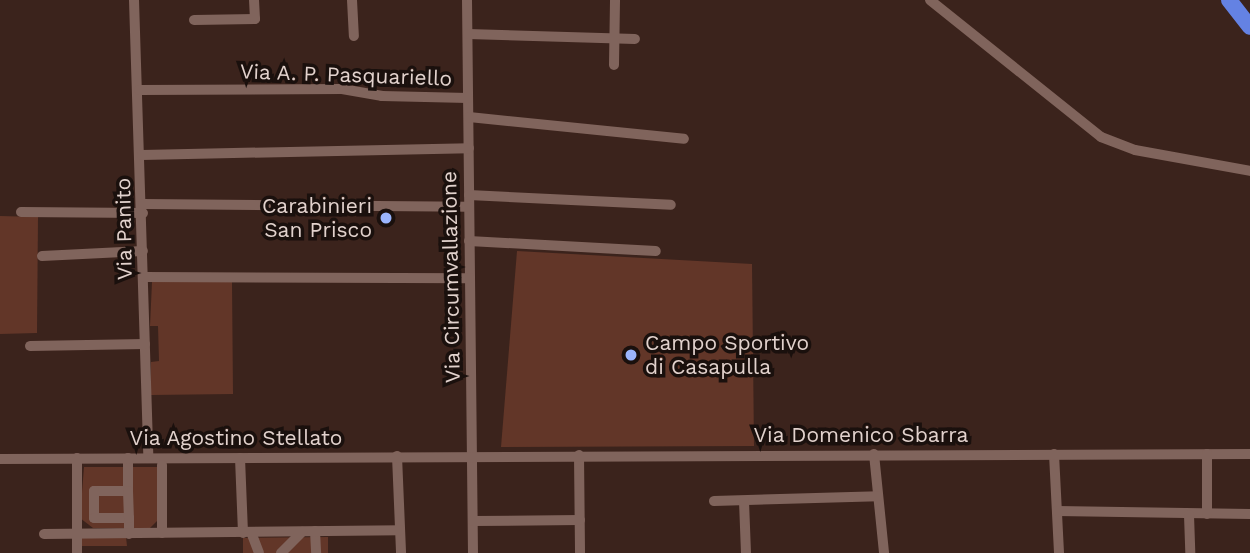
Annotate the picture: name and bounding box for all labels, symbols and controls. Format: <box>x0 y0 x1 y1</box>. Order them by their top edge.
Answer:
street label: Via A. P. Pasquariello <box>239 59 453 91</box>
street label: Via Circumvallazione <box>437 170 465 384</box>
street label: Via Panito <box>111 177 137 281</box>
place label: Carabinieri San Prisco <box>262 193 372 243</box>
marker: Carabinieri San Prisco <box>378 210 394 226</box>
place label: Campo Sportivo di Casapulla <box>645 330 809 380</box>
marker: Campo Sportivo di Casapulla <box>623 347 639 363</box>
street label: Via Domenico Sbarra <box>753 422 969 448</box>
street label: Via Agostino Stellato <box>129 425 343 451</box>

